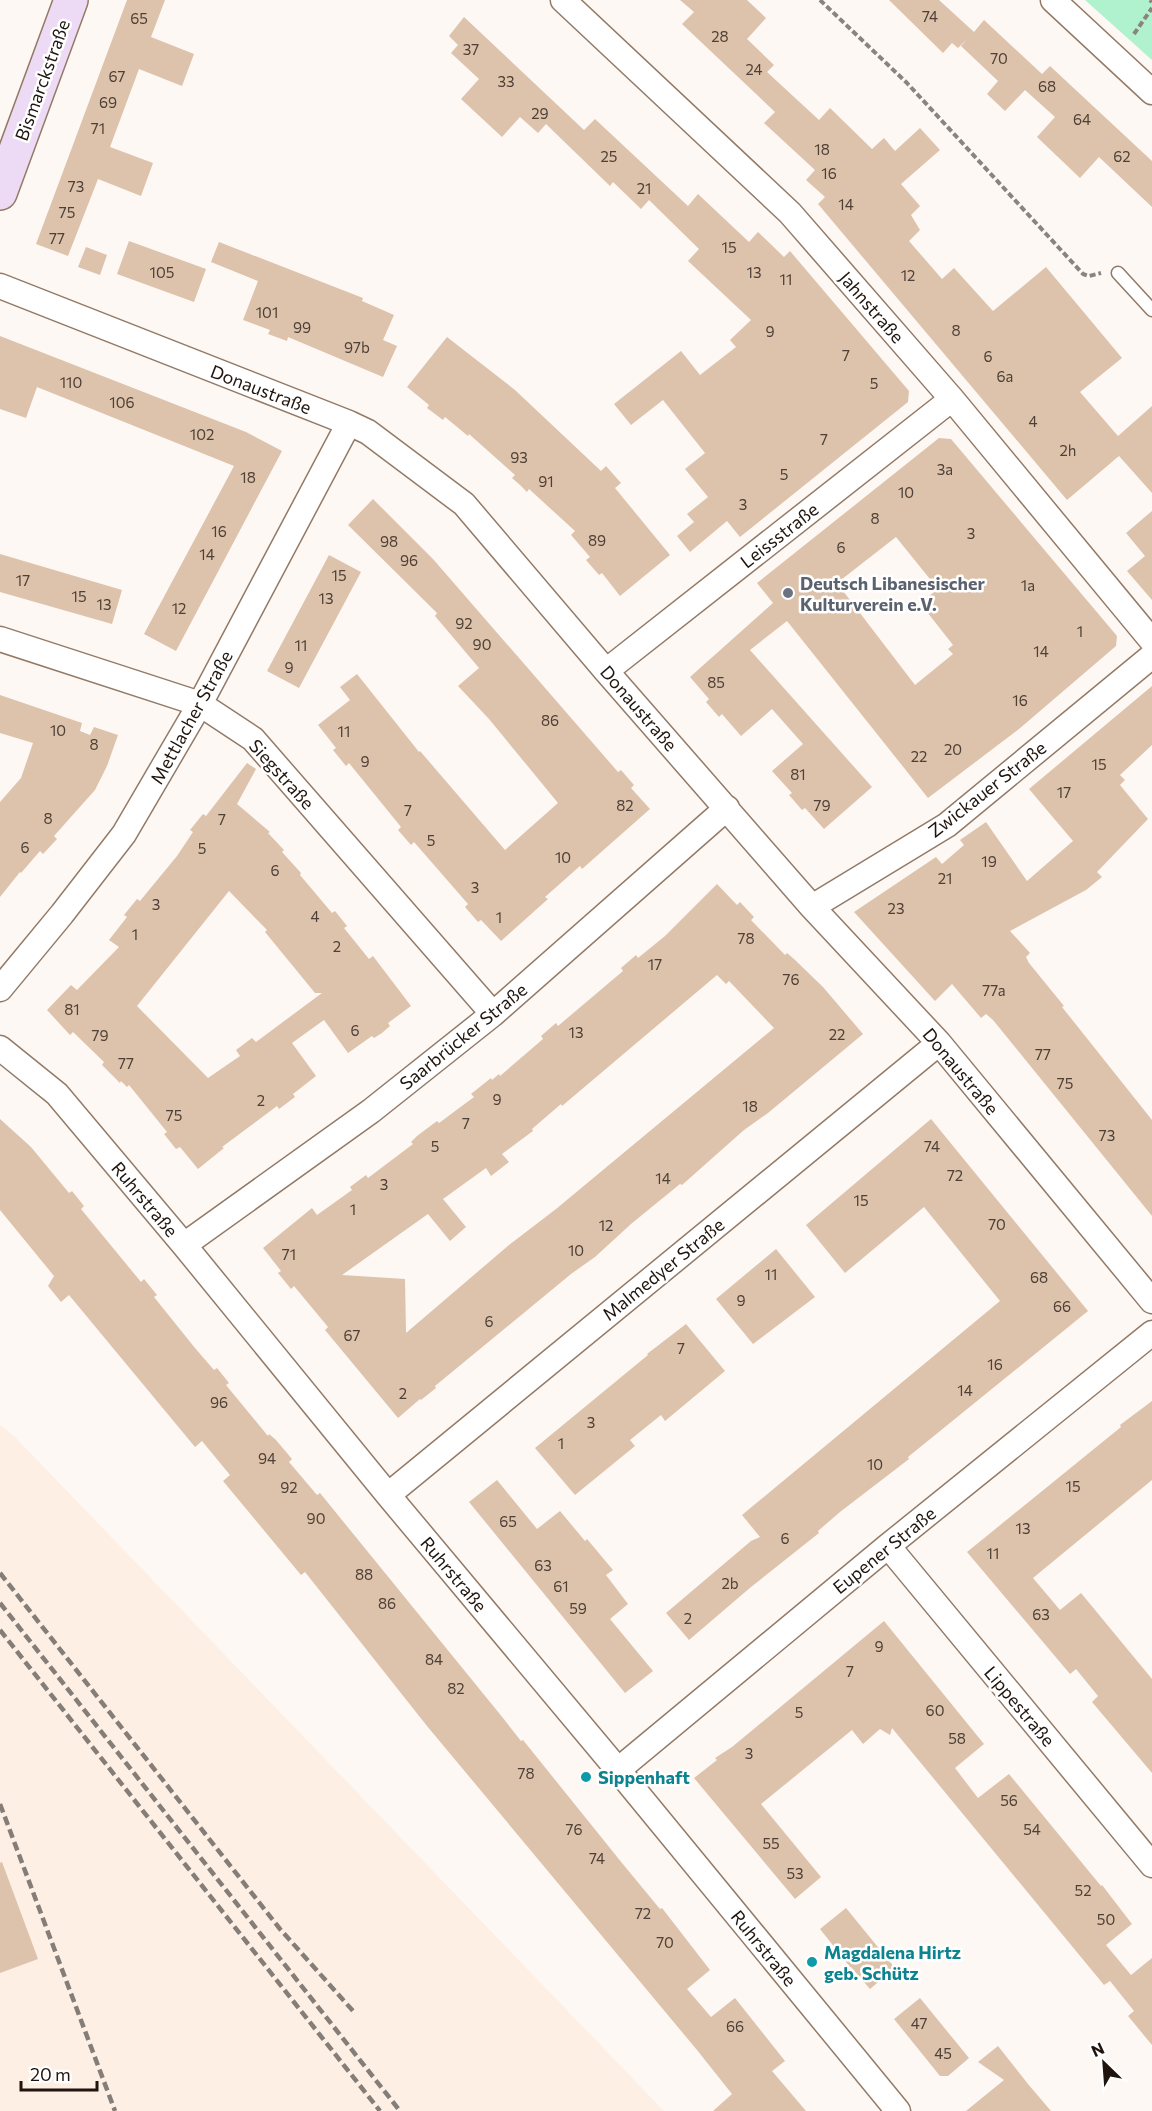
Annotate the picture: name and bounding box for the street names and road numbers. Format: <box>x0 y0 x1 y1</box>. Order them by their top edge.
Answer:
street label: Bismarckstraße <box>10 16 74 144</box>
street label: Jahnstraße <box>835 267 909 347</box>
street label: Donaustraße <box>208 360 314 418</box>
street label: Leissstraße <box>736 498 822 572</box>
street label: Mettlacher Straße <box>145 646 237 788</box>
street label: Donaustraße <box>596 661 682 755</box>
street label: Siegstraße <box>245 734 319 814</box>
street label: Zwickauer Straße <box>924 736 1050 842</box>
street label: Saarbrücker Straße <box>395 978 531 1094</box>
street label: Donaustraße <box>918 1023 1004 1119</box>
street label: Ruhrstraße <box>107 1157 183 1241</box>
street label: Malmedyer Straße <box>598 1213 728 1325</box>
street label: Eupener Straße <box>828 1502 940 1598</box>
street label: Ruhrstraße <box>416 1532 492 1616</box>
street label: Lippestraße <box>980 1661 1060 1751</box>
street label: Ruhrstraße <box>727 1905 801 1991</box>

